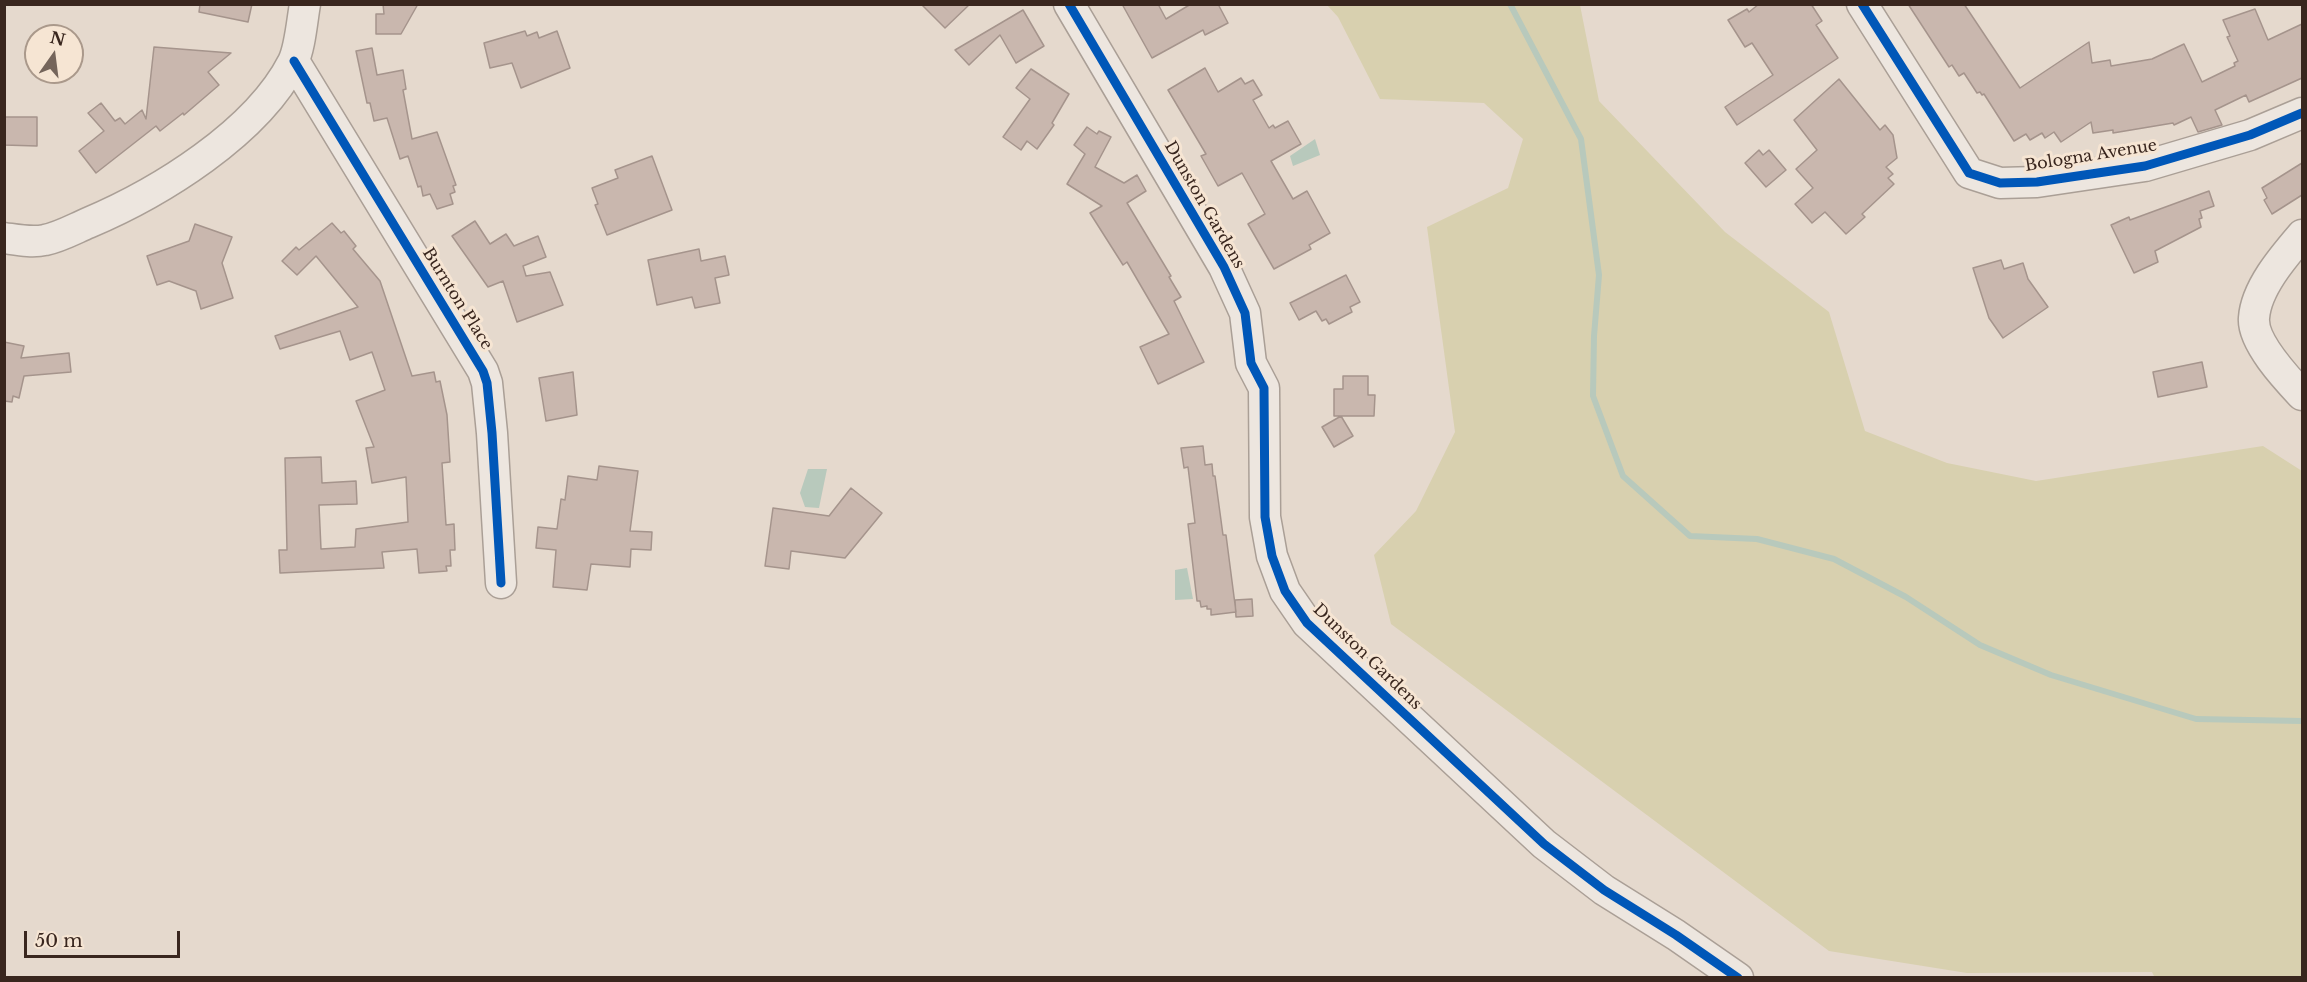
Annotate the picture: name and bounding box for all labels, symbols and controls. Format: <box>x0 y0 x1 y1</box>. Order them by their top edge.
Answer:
north arrow <box>24 24 84 84</box>
text: N <box>48 27 68 50</box>
street label: Bologna Avenue <box>2024 136 2158 176</box>
street label: Dunston Gardens <box>1160 138 1248 272</box>
street label: Burnton Place <box>418 245 496 353</box>
street label: Dunston Gardens <box>1309 600 1425 714</box>
scale bar <box>27 919 183 957</box>
text: 50 m <box>35 930 83 952</box>

